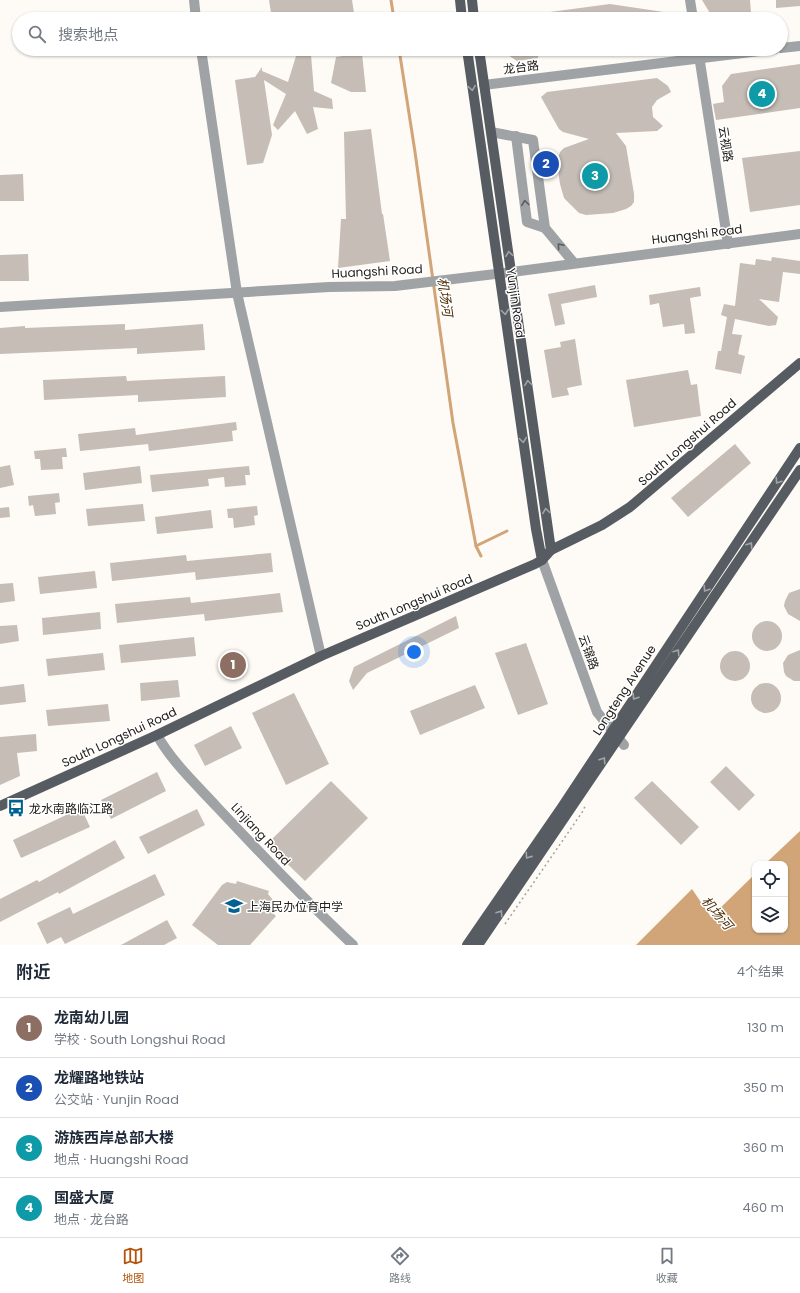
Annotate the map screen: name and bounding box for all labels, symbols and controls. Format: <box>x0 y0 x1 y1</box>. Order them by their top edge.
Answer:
search box <box>12 12 788 56</box>
icon: search <box>26 23 48 45</box>
text: 搜索地点 <box>58 24 118 45</box>
street label: 龙台路 <box>502 56 540 78</box>
pin: 4 <box>749 79 775 109</box>
one-way arrow <box>467 85 476 91</box>
street label: 云视路 <box>715 125 737 163</box>
pin: 2 <box>533 149 559 179</box>
pin: 3 <box>582 161 608 191</box>
one-way arrow <box>521 200 530 207</box>
street label: Huangshi Road <box>651 220 743 248</box>
one-way arrow <box>557 243 564 250</box>
one-way arrow <box>505 251 514 257</box>
street label: Huangshi Road <box>331 260 423 282</box>
street label: Yunjin Road <box>503 267 529 339</box>
water label: 机场河 <box>433 276 458 321</box>
one-way arrow <box>500 309 509 315</box>
one-way arrow <box>524 380 533 386</box>
street label: South Longshui Road <box>634 394 740 490</box>
one-way arrow <box>518 437 527 443</box>
one-way arrow <box>775 477 783 484</box>
one-way arrow <box>542 508 551 514</box>
one-way arrow <box>745 542 753 549</box>
street label: South Longshui Road <box>353 570 475 634</box>
one-way arrow <box>704 585 711 592</box>
street label: 云锦路 <box>575 632 603 672</box>
your location <box>404 642 424 662</box>
street label: Longteng Avenue <box>588 642 660 738</box>
pin: 1 <box>220 650 246 680</box>
one-way arrow <box>672 650 679 657</box>
one-way arrow <box>633 693 640 700</box>
street label: South Longshui Road <box>59 703 179 771</box>
one-way arrow <box>599 757 606 764</box>
bus stop icon: 龙水南路临江路 <box>6 798 26 818</box>
street label: Linjiang Road <box>227 799 295 869</box>
place label: 龙水南路临江路 <box>29 800 113 817</box>
one-way arrow <box>525 852 533 859</box>
map controls <box>752 861 788 933</box>
button: locate <box>752 861 788 897</box>
water label: 机场河 <box>697 892 739 936</box>
school or university icon: 上海民办位育中学 <box>224 896 244 916</box>
button: layers <box>752 897 788 933</box>
place label: 上海民办位育中学 <box>247 898 343 915</box>
one-way arrow <box>495 910 503 917</box>
text: 附近 <box>16 960 50 984</box>
text: 4个结果 <box>737 962 784 981</box>
text: 龙南幼儿园 <box>54 1007 129 1028</box>
text: 1 <box>27 1018 31 1037</box>
text: 130 m <box>747 1018 784 1037</box>
text: 学校 · South Longshui Road <box>54 1030 225 1049</box>
text: 龙耀路地铁站 <box>54 1067 144 1088</box>
text: 2 <box>25 1078 33 1097</box>
text: 350 m <box>743 1078 784 1097</box>
text: 公交站 · Yunjin Road <box>54 1090 179 1109</box>
text: 游族西岸总部大楼 <box>54 1127 174 1148</box>
text: 3 <box>25 1138 33 1157</box>
text: 360 m <box>743 1138 784 1157</box>
text: 地点 · Huangshi Road <box>54 1150 189 1169</box>
text: 国盛大厦 <box>54 1187 114 1208</box>
text: 4 <box>25 1198 33 1217</box>
text: 460 m <box>743 1198 784 1217</box>
text: 地点 · 龙台路 <box>54 1210 129 1229</box>
tab: 地图 <box>122 1245 144 1287</box>
tab: 路线 <box>389 1245 411 1287</box>
tab: 收藏 <box>656 1245 678 1287</box>

